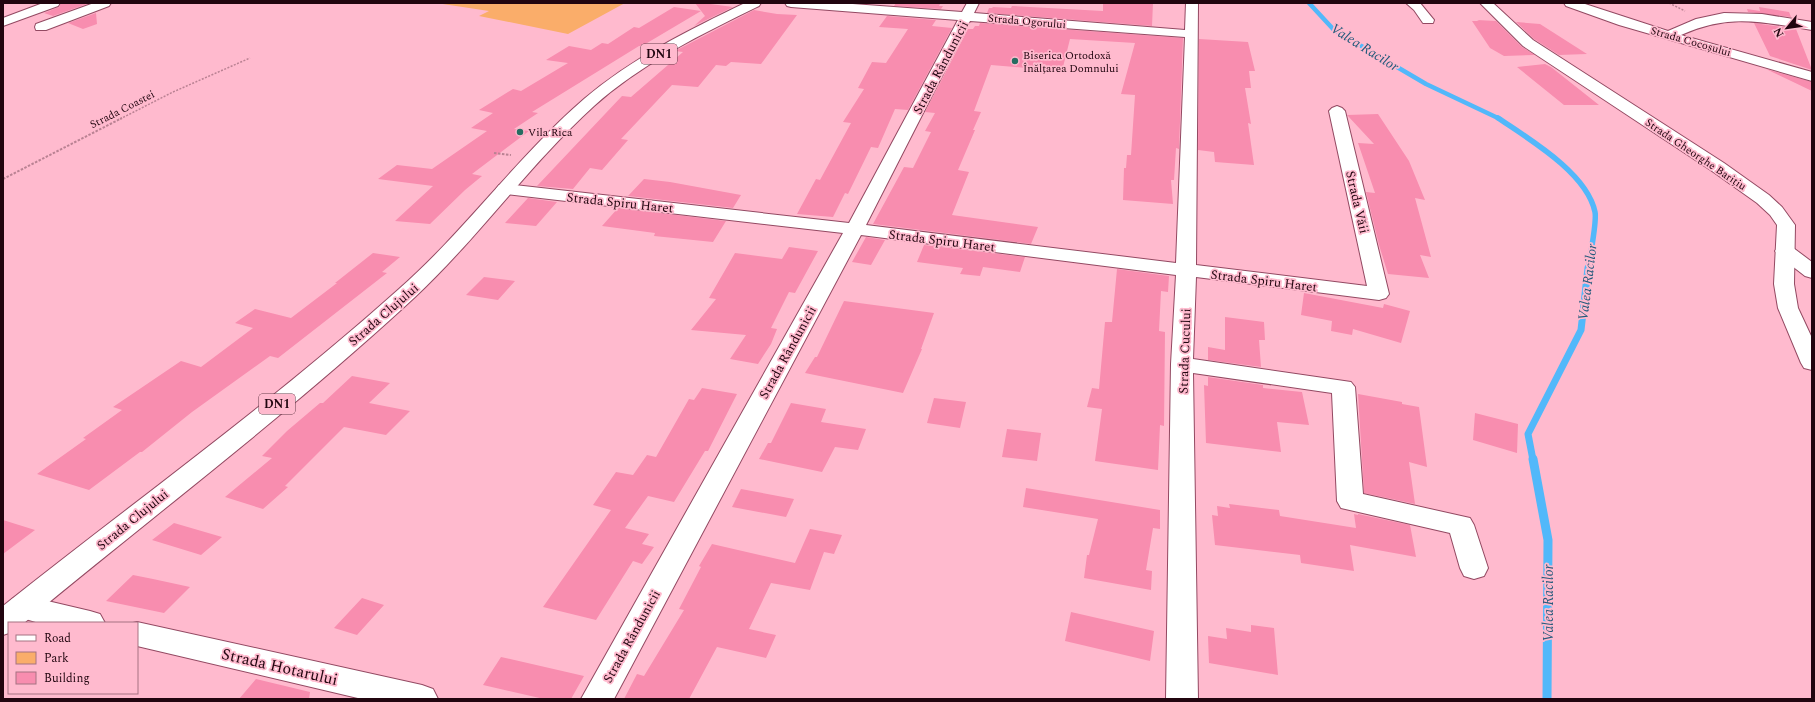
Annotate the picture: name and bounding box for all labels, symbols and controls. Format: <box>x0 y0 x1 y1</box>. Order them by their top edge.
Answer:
north arrow <box>1767 8 1807 48</box>
street label: Strada Ogorului <box>987 10 1067 33</box>
street label: Strada Rândunicii <box>908 17 974 118</box>
water label: Valea Racilor <box>1327 18 1403 77</box>
street label: Strada Cocoșului <box>1649 22 1733 61</box>
text: N <box>1769 25 1788 41</box>
road number: DN1 <box>641 44 677 64</box>
place label: Biserica Ortodoxă Înălțarea Domnului <box>1023 47 1119 77</box>
marker: Biserica Ortodoxă Înălțarea Domnului <box>1010 56 1020 66</box>
street label: Strada Coastei <box>87 86 158 133</box>
street label: Strada Gheorghe Barițiu <box>1642 114 1750 195</box>
place label: Vila Rica <box>528 124 573 141</box>
marker: Vila Rica <box>515 127 525 137</box>
street label: Strada Văii <box>1340 169 1374 236</box>
street label: Strada Spiru Haret <box>566 187 675 219</box>
street label: Strada Spiru Haret <box>887 225 997 258</box>
water label: Valea Racilor <box>1572 242 1603 322</box>
street label: Strada Spiru Haret <box>1209 265 1319 298</box>
street label: Strada Clujului <box>344 279 423 351</box>
street label: Strada Rândunicii <box>754 302 822 403</box>
street label: Strada Cucului <box>1174 308 1196 394</box>
road number: DN1 <box>259 394 295 414</box>
street label: Strada Clujului <box>92 485 173 555</box>
water label: Valea Racilor <box>1538 564 1559 642</box>
street label: Strada Rândunicii <box>598 586 666 687</box>
legend <box>8 622 138 694</box>
text: Road <box>44 629 71 648</box>
street label: Strada Hotarului <box>219 642 340 692</box>
text: Park <box>44 649 69 668</box>
text: Building <box>44 669 90 688</box>

